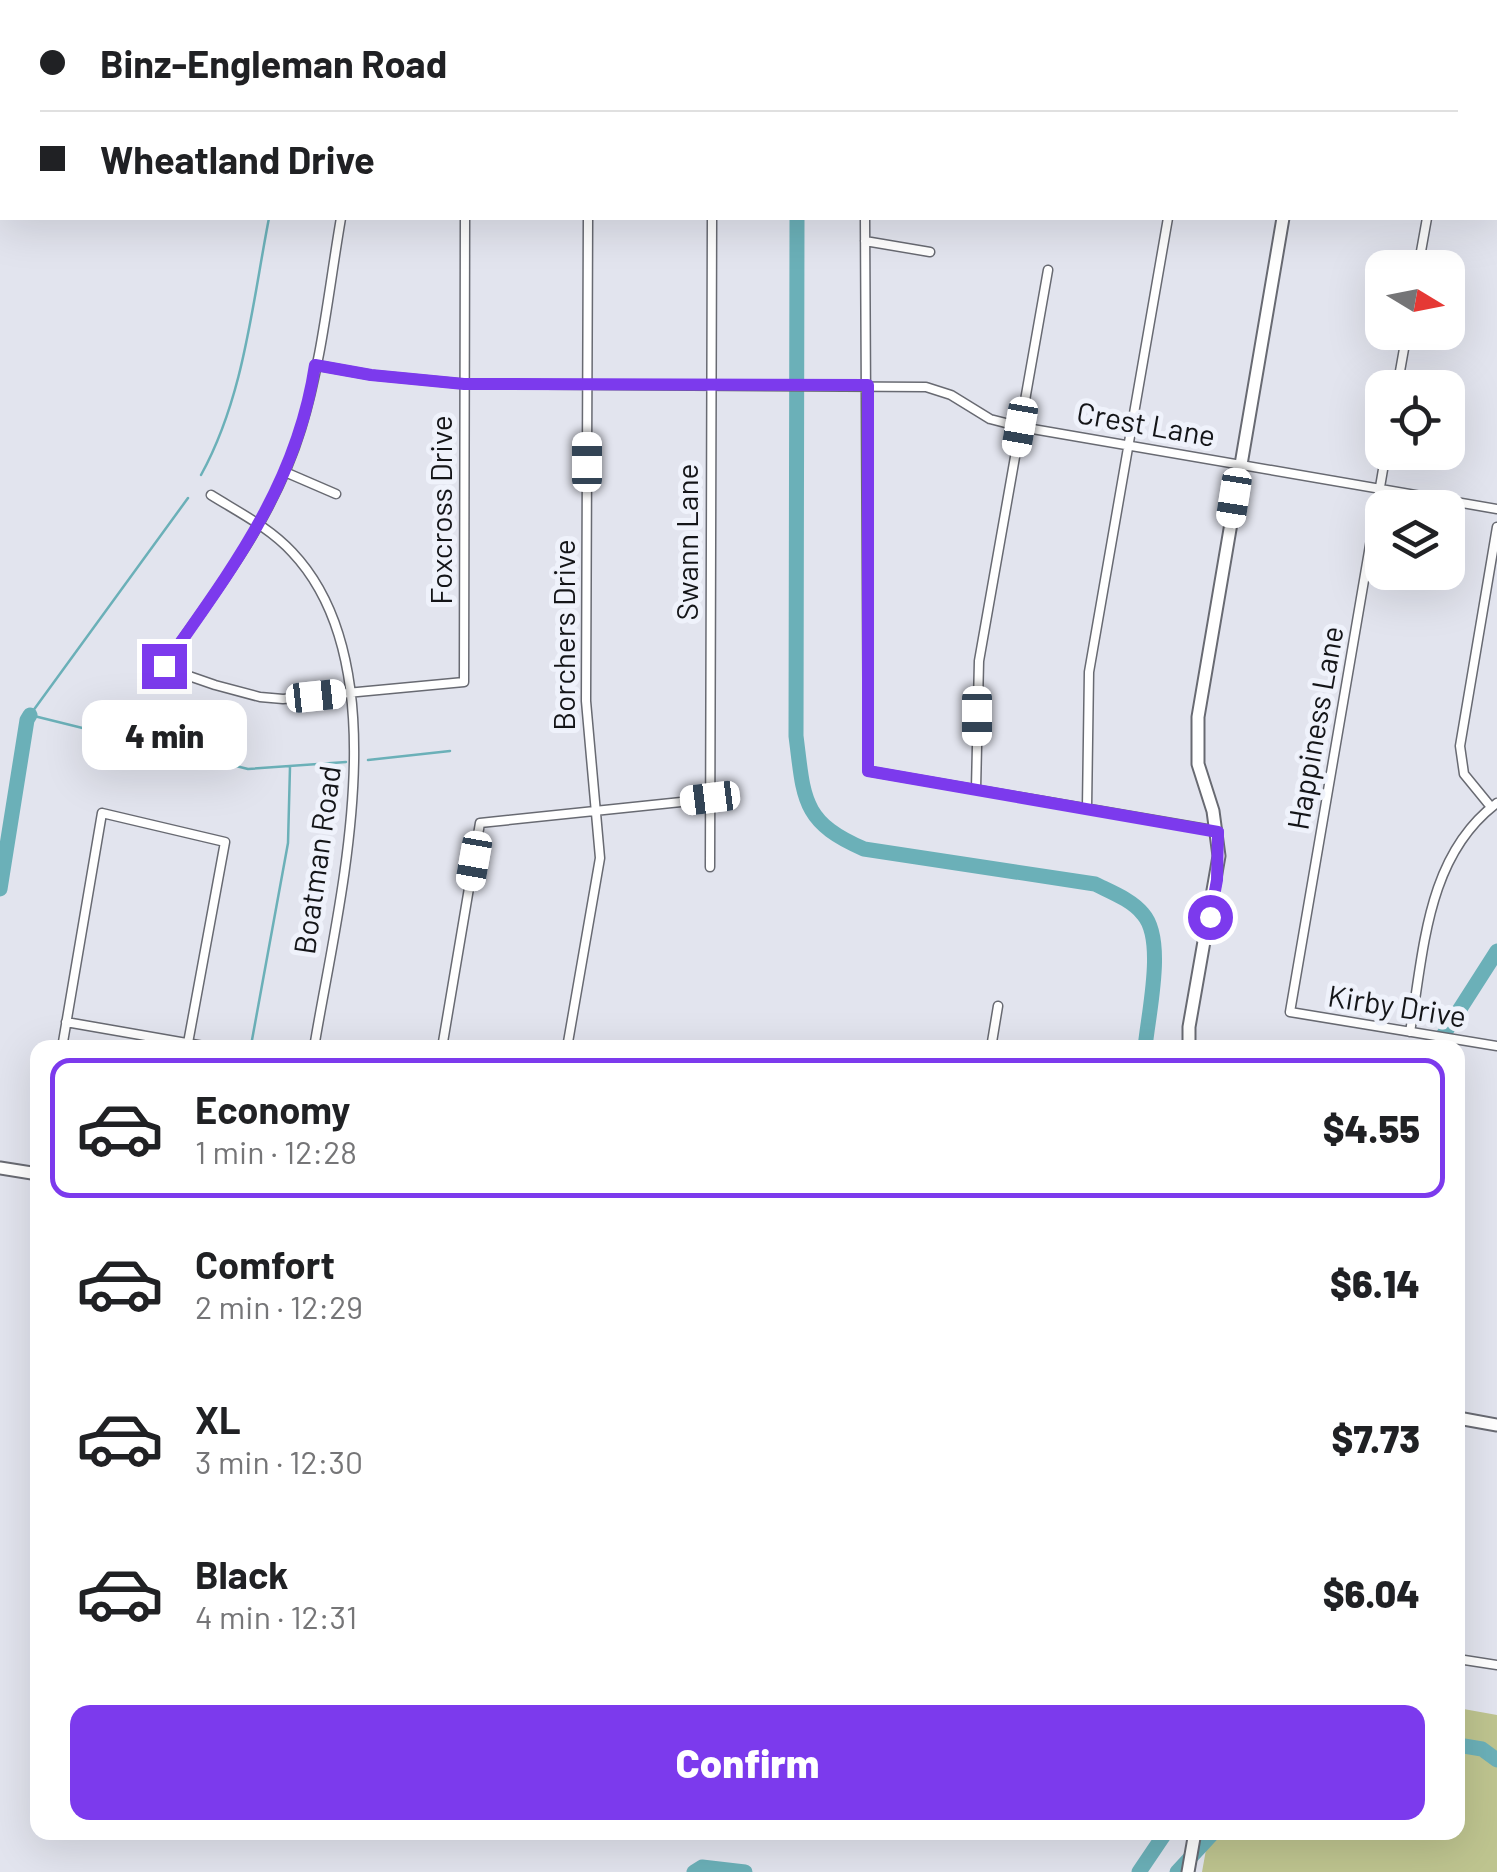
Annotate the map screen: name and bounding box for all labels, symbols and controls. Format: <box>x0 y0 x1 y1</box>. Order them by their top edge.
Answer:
text: Binz-Engleman Road <box>100 40 447 86</box>
text: Wheatland Drive <box>100 136 375 182</box>
north arrow <box>1365 250 1465 350</box>
map controls <box>1365 250 1465 590</box>
button: locate <box>1365 370 1465 470</box>
street label: Crest Lane <box>1074 393 1219 453</box>
car <box>1000 395 1040 459</box>
street label: Foxcross Drive <box>422 415 458 605</box>
car <box>572 432 602 492</box>
street label: Swann Lane <box>668 464 704 620</box>
car <box>1214 466 1254 530</box>
button: layers <box>1365 490 1465 590</box>
street label: Borchers Drive <box>545 539 581 731</box>
street label: Happiness Lane <box>1278 623 1350 832</box>
route end <box>142 644 187 689</box>
car <box>285 678 347 714</box>
car <box>962 686 992 746</box>
callout: 4 min <box>81 701 246 771</box>
text: 4 min <box>125 716 204 754</box>
street label: Boatman Road <box>285 763 347 956</box>
car <box>678 779 742 817</box>
car <box>454 829 494 893</box>
route start <box>1188 895 1233 940</box>
street label: Kirby Drive <box>1326 976 1469 1034</box>
icon: car <box>75 1083 165 1173</box>
text: Economy <box>195 1086 350 1132</box>
text: $4.55 <box>1323 1105 1420 1151</box>
text: 1 min · 12:28 <box>195 1132 357 1170</box>
icon: car <box>75 1238 165 1328</box>
text: Comfort <box>195 1241 335 1287</box>
text: $6.14 <box>1330 1260 1420 1306</box>
text: 2 min · 12:29 <box>195 1287 363 1325</box>
icon: car <box>75 1393 165 1483</box>
text: XL <box>195 1396 241 1442</box>
text: $7.73 <box>1332 1415 1420 1461</box>
text: 3 min · 12:30 <box>195 1442 363 1480</box>
icon: car <box>75 1548 165 1638</box>
text: Black <box>195 1551 289 1597</box>
text: $6.04 <box>1323 1570 1420 1616</box>
text: 4 min · 12:31 <box>195 1597 357 1635</box>
button: Confirm <box>70 1705 1425 1820</box>

